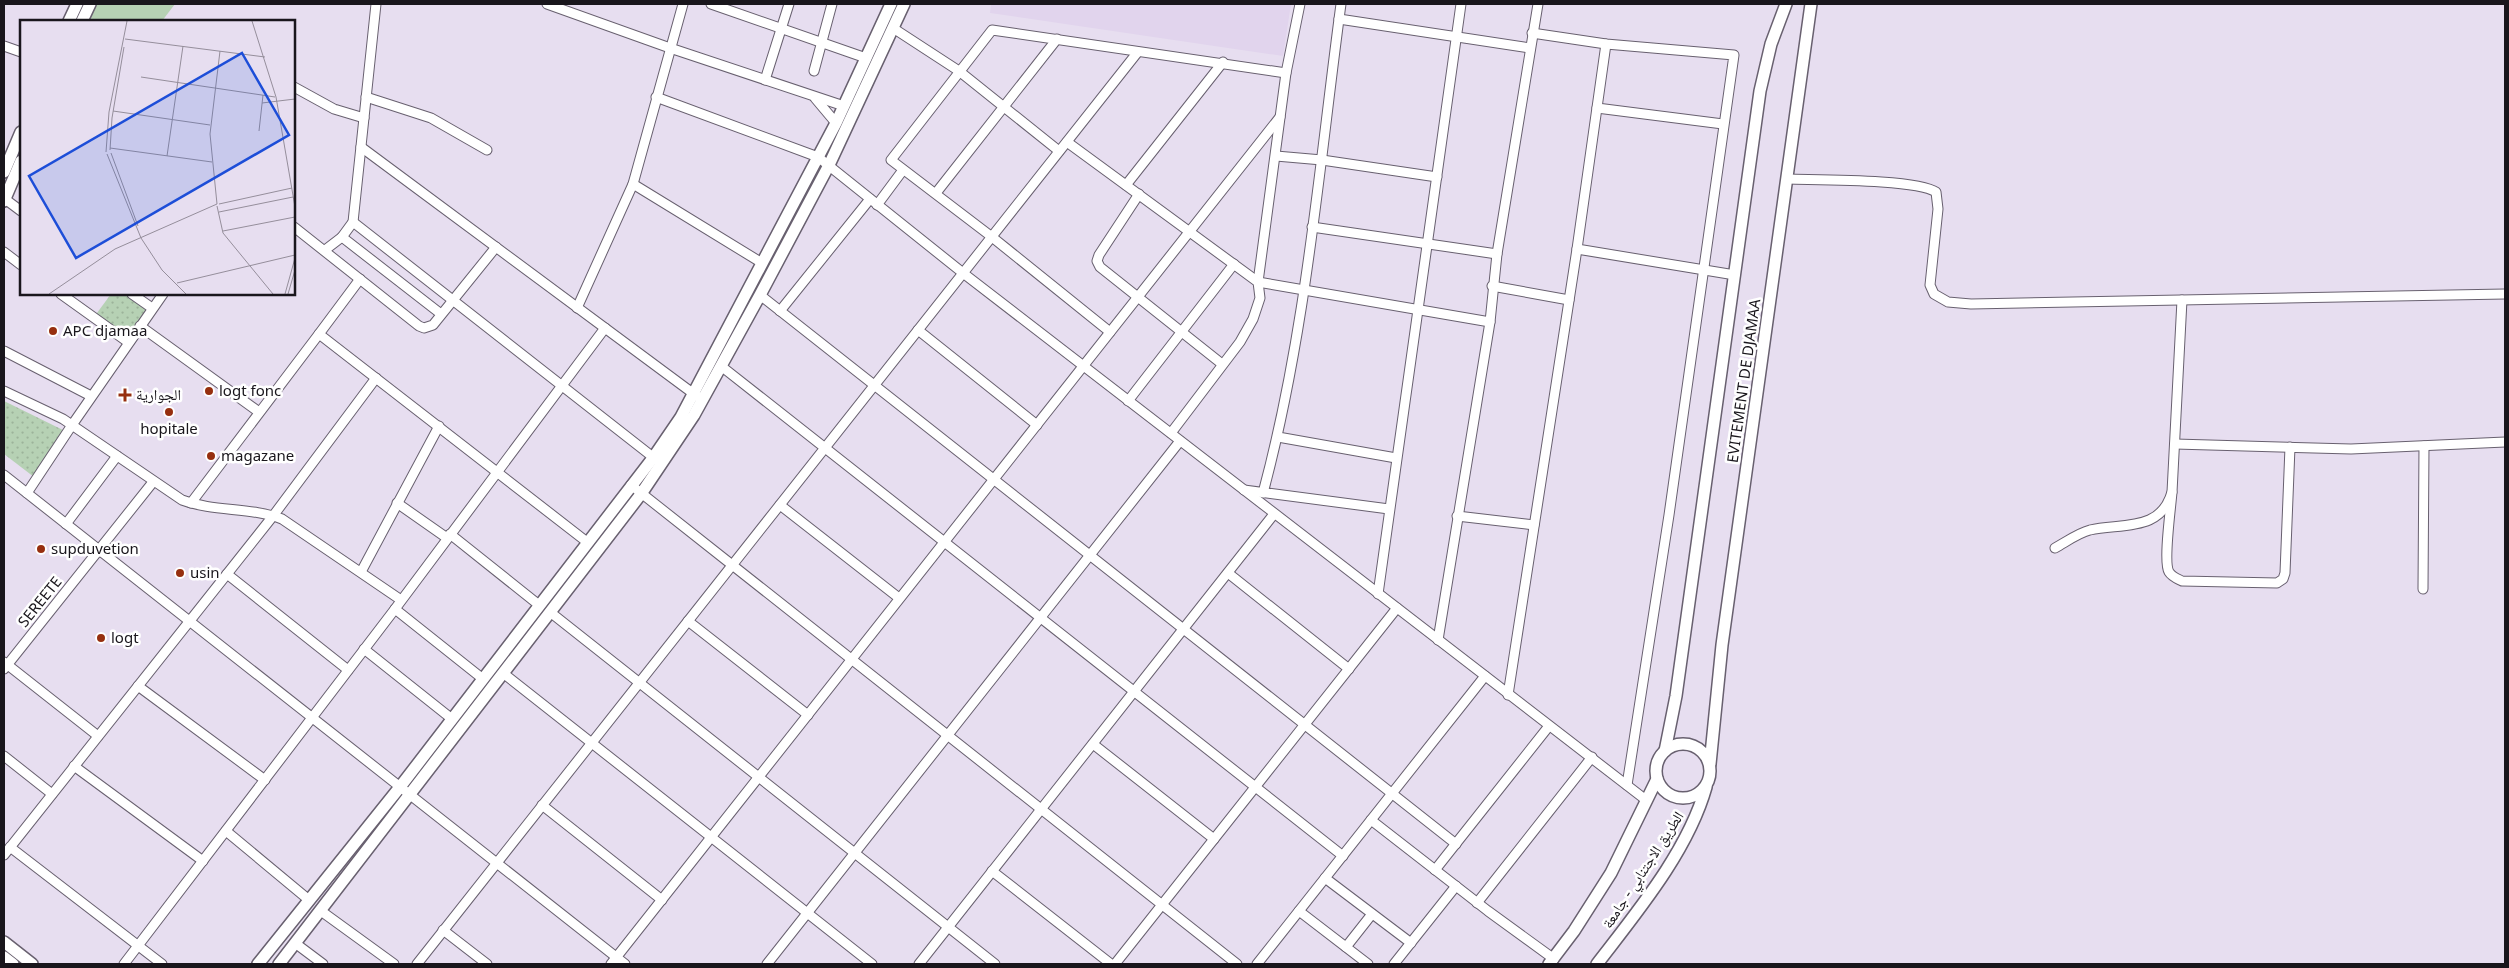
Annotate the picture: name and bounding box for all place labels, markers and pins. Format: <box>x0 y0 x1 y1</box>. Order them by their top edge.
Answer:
place label: APC djamaa <box>63 320 147 340</box>
marker: APC djamaa <box>47 325 59 337</box>
place label: logt fonc <box>219 380 281 400</box>
place label: الجوارية <box>136 384 181 404</box>
marker: logt fonc <box>203 385 215 397</box>
marker: الجوارية <box>118 388 132 402</box>
marker: hopitale <box>163 406 175 418</box>
place label: hopitale <box>140 418 198 438</box>
place label: magazane <box>221 445 294 465</box>
marker: magazane <box>205 450 217 462</box>
place label: supduvetion <box>51 538 139 558</box>
marker: supduvetion <box>35 543 47 555</box>
place label: usin <box>190 562 220 582</box>
marker: usin <box>174 567 186 579</box>
place label: logt <box>111 627 139 647</box>
marker: logt <box>95 632 107 644</box>

